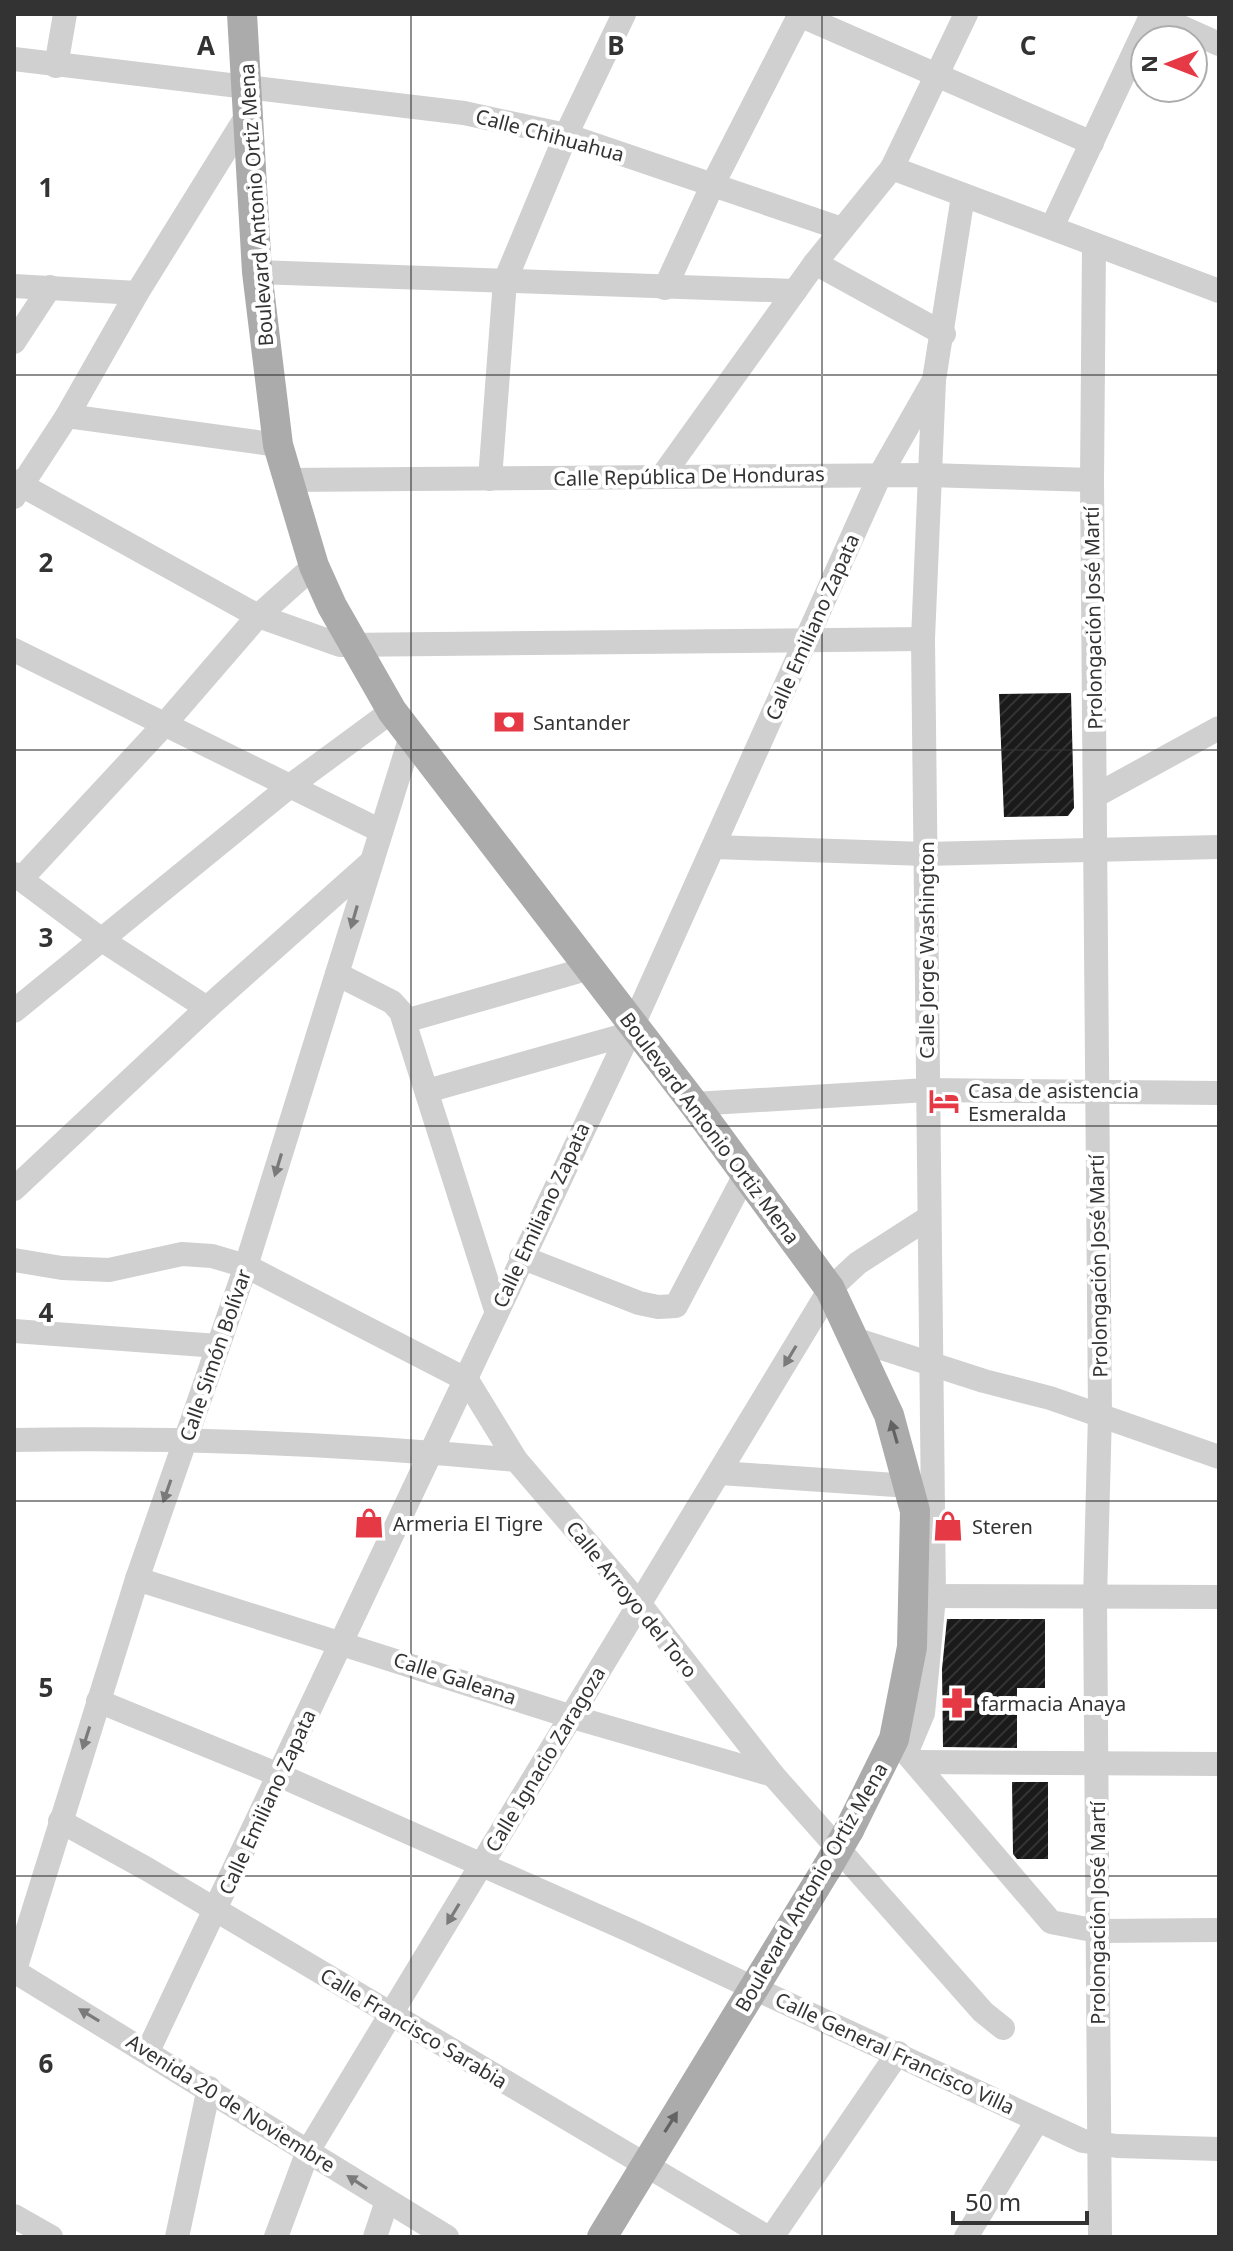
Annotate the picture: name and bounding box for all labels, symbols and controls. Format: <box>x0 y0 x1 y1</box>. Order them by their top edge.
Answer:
north arrow <box>1129 24 1209 104</box>
text: A <box>197 27 215 63</box>
text: B <box>607 27 625 63</box>
text: C <box>1020 27 1036 63</box>
text: N <box>1133 55 1163 73</box>
street label: Boulevard Antonio Ortiz Mena <box>233 63 279 347</box>
street label: Calle Chihuahua <box>473 102 627 168</box>
text: 1 <box>39 169 53 205</box>
street label: Calle República De Honduras <box>553 460 825 492</box>
street label: Prolongación José Martí <box>1078 505 1108 730</box>
street label: Calle Emiliano Zapata <box>759 529 865 725</box>
text: 2 <box>39 544 54 580</box>
bank icon: Santander <box>492 705 526 739</box>
place label: Santander <box>533 709 630 736</box>
street label: Calle Jorge Washington <box>913 841 940 1059</box>
one-way arrow <box>347 905 360 929</box>
text: 3 <box>39 919 53 955</box>
street label: Boulevard Antonio Ortiz Mena <box>614 1007 806 1249</box>
place label: Casa de asistencia Esmeralda <box>968 1077 1139 1127</box>
hotel icon: Casa de asistencia Esmeralda <box>927 1084 961 1118</box>
street label: Calle Emiliano Zapata <box>486 1118 596 1312</box>
street label: Prolongación José Martí <box>1083 1153 1113 1378</box>
one-way arrow <box>271 1154 283 1178</box>
street label: Calle Simón Bolívar <box>173 1265 257 1445</box>
text: 4 <box>39 1294 54 1330</box>
one-way arrow <box>783 1345 797 1367</box>
one-way arrow <box>887 1419 900 1443</box>
one-way arrow <box>161 1479 173 1503</box>
shop icon: Armeria El Tigre <box>352 1506 386 1540</box>
shop icon: Steren <box>931 1509 965 1543</box>
place label: Armeria El Tigre <box>393 1510 543 1537</box>
place label: Steren <box>972 1513 1033 1540</box>
street label: Calle Arroyo del Toro <box>560 1515 704 1683</box>
street label: Calle Galeana <box>390 1645 520 1711</box>
street label: Calle Ignacio Zaragoza <box>479 1661 611 1857</box>
text: 5 <box>39 1669 53 1705</box>
pharmacy icon: farmacia Anaya <box>940 1686 974 1720</box>
place label: farmacia Anaya <box>981 1690 1126 1717</box>
street label: Calle Emiliano Zapata <box>212 1705 322 1899</box>
one-way arrow <box>80 1727 92 1751</box>
street label: Boulevard Antonio Ortiz Mena <box>728 1758 894 2016</box>
street label: Prolongación José Martí <box>1084 1801 1111 2025</box>
one-way arrow <box>446 1903 460 1925</box>
street label: Calle Francisco Sarabia <box>315 1961 513 2095</box>
street label: Calle General Francisco Villa <box>771 1986 1019 2120</box>
one-way arrow <box>77 2008 100 2022</box>
street label: Avenida 20 de Noviembre <box>122 2028 340 2178</box>
text: 6 <box>39 2045 54 2081</box>
one-way arrow <box>664 2111 678 2133</box>
one-way arrow <box>346 2175 368 2189</box>
scale bar <box>953 2175 1087 2225</box>
text: 50 m <box>965 2185 1021 2218</box>

